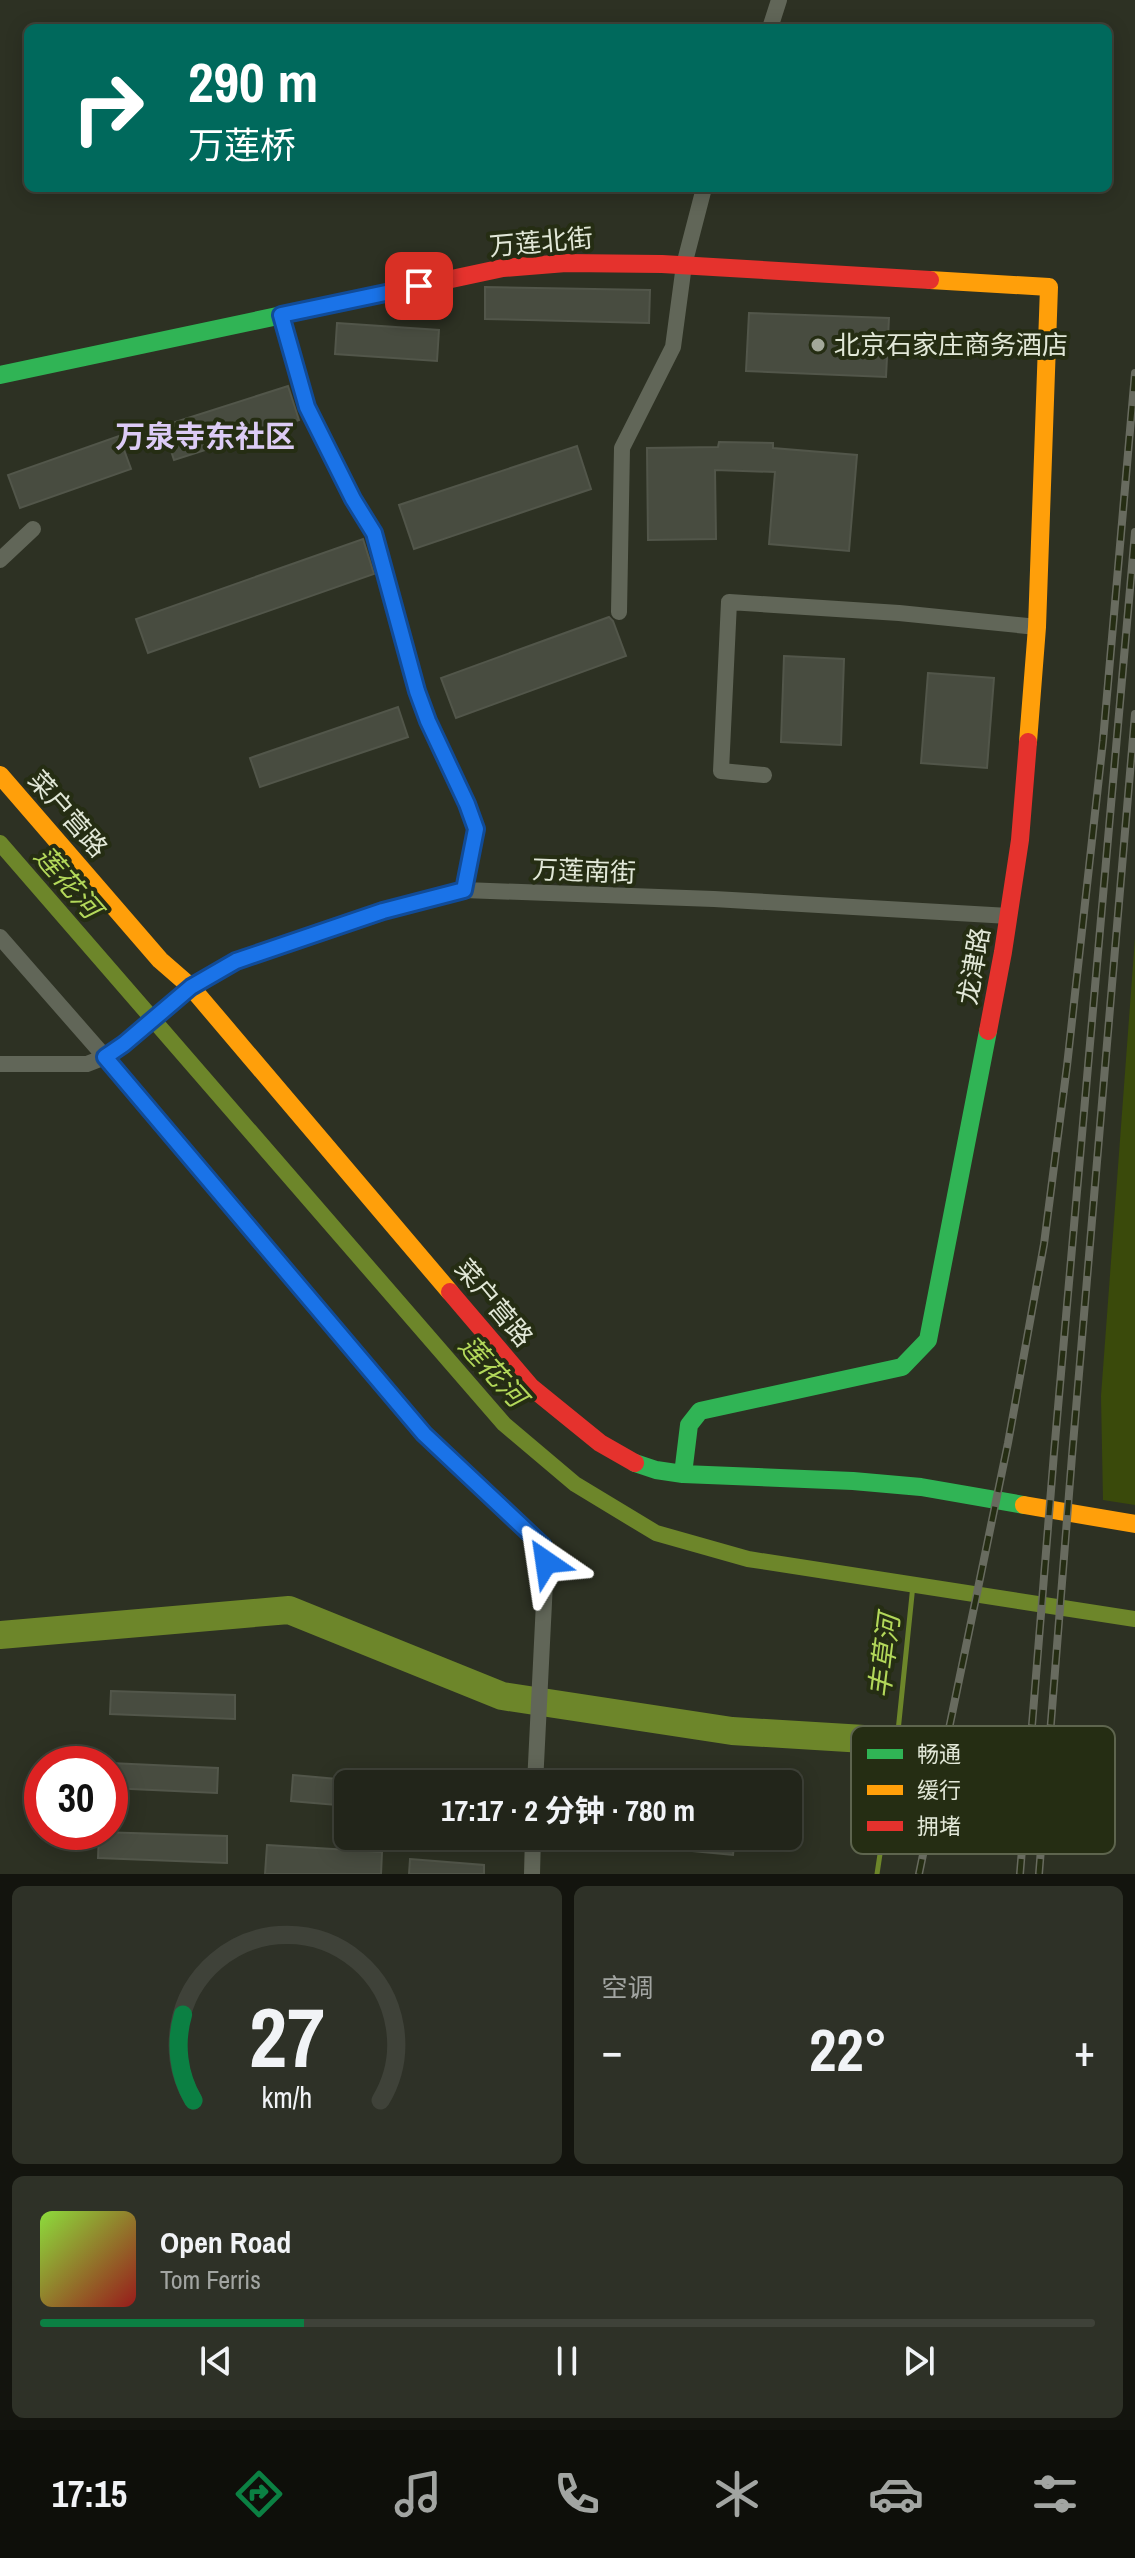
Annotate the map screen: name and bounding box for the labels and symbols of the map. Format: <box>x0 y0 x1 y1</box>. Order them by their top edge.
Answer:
street label: 万莲北街 <box>488 220 594 263</box>
pin <box>385 252 453 320</box>
place label: 北京石家庄商务酒店 <box>834 327 1068 362</box>
marker: 北京石家庄商务酒店 <box>809 336 827 354</box>
district label: 万泉寺东社区 <box>115 416 295 456</box>
street label: 菜户营路 <box>21 763 116 864</box>
water label: 莲花河 <box>26 838 113 930</box>
street label: 万莲南街 <box>531 851 637 890</box>
street label: 龙津路 <box>949 924 998 1007</box>
street label: 菜户营路 <box>448 1252 541 1354</box>
water label: 莲花河 <box>451 1327 539 1419</box>
position arrow <box>504 1520 588 1604</box>
water label: 丰草河 <box>860 1607 909 1700</box>
legend <box>851 1726 1115 1854</box>
text: 畅通 <box>917 1739 961 1769</box>
speed limit sign: 30 <box>24 1746 128 1850</box>
text: 缓行 <box>917 1775 961 1805</box>
text: 拥堵 <box>917 1811 961 1841</box>

